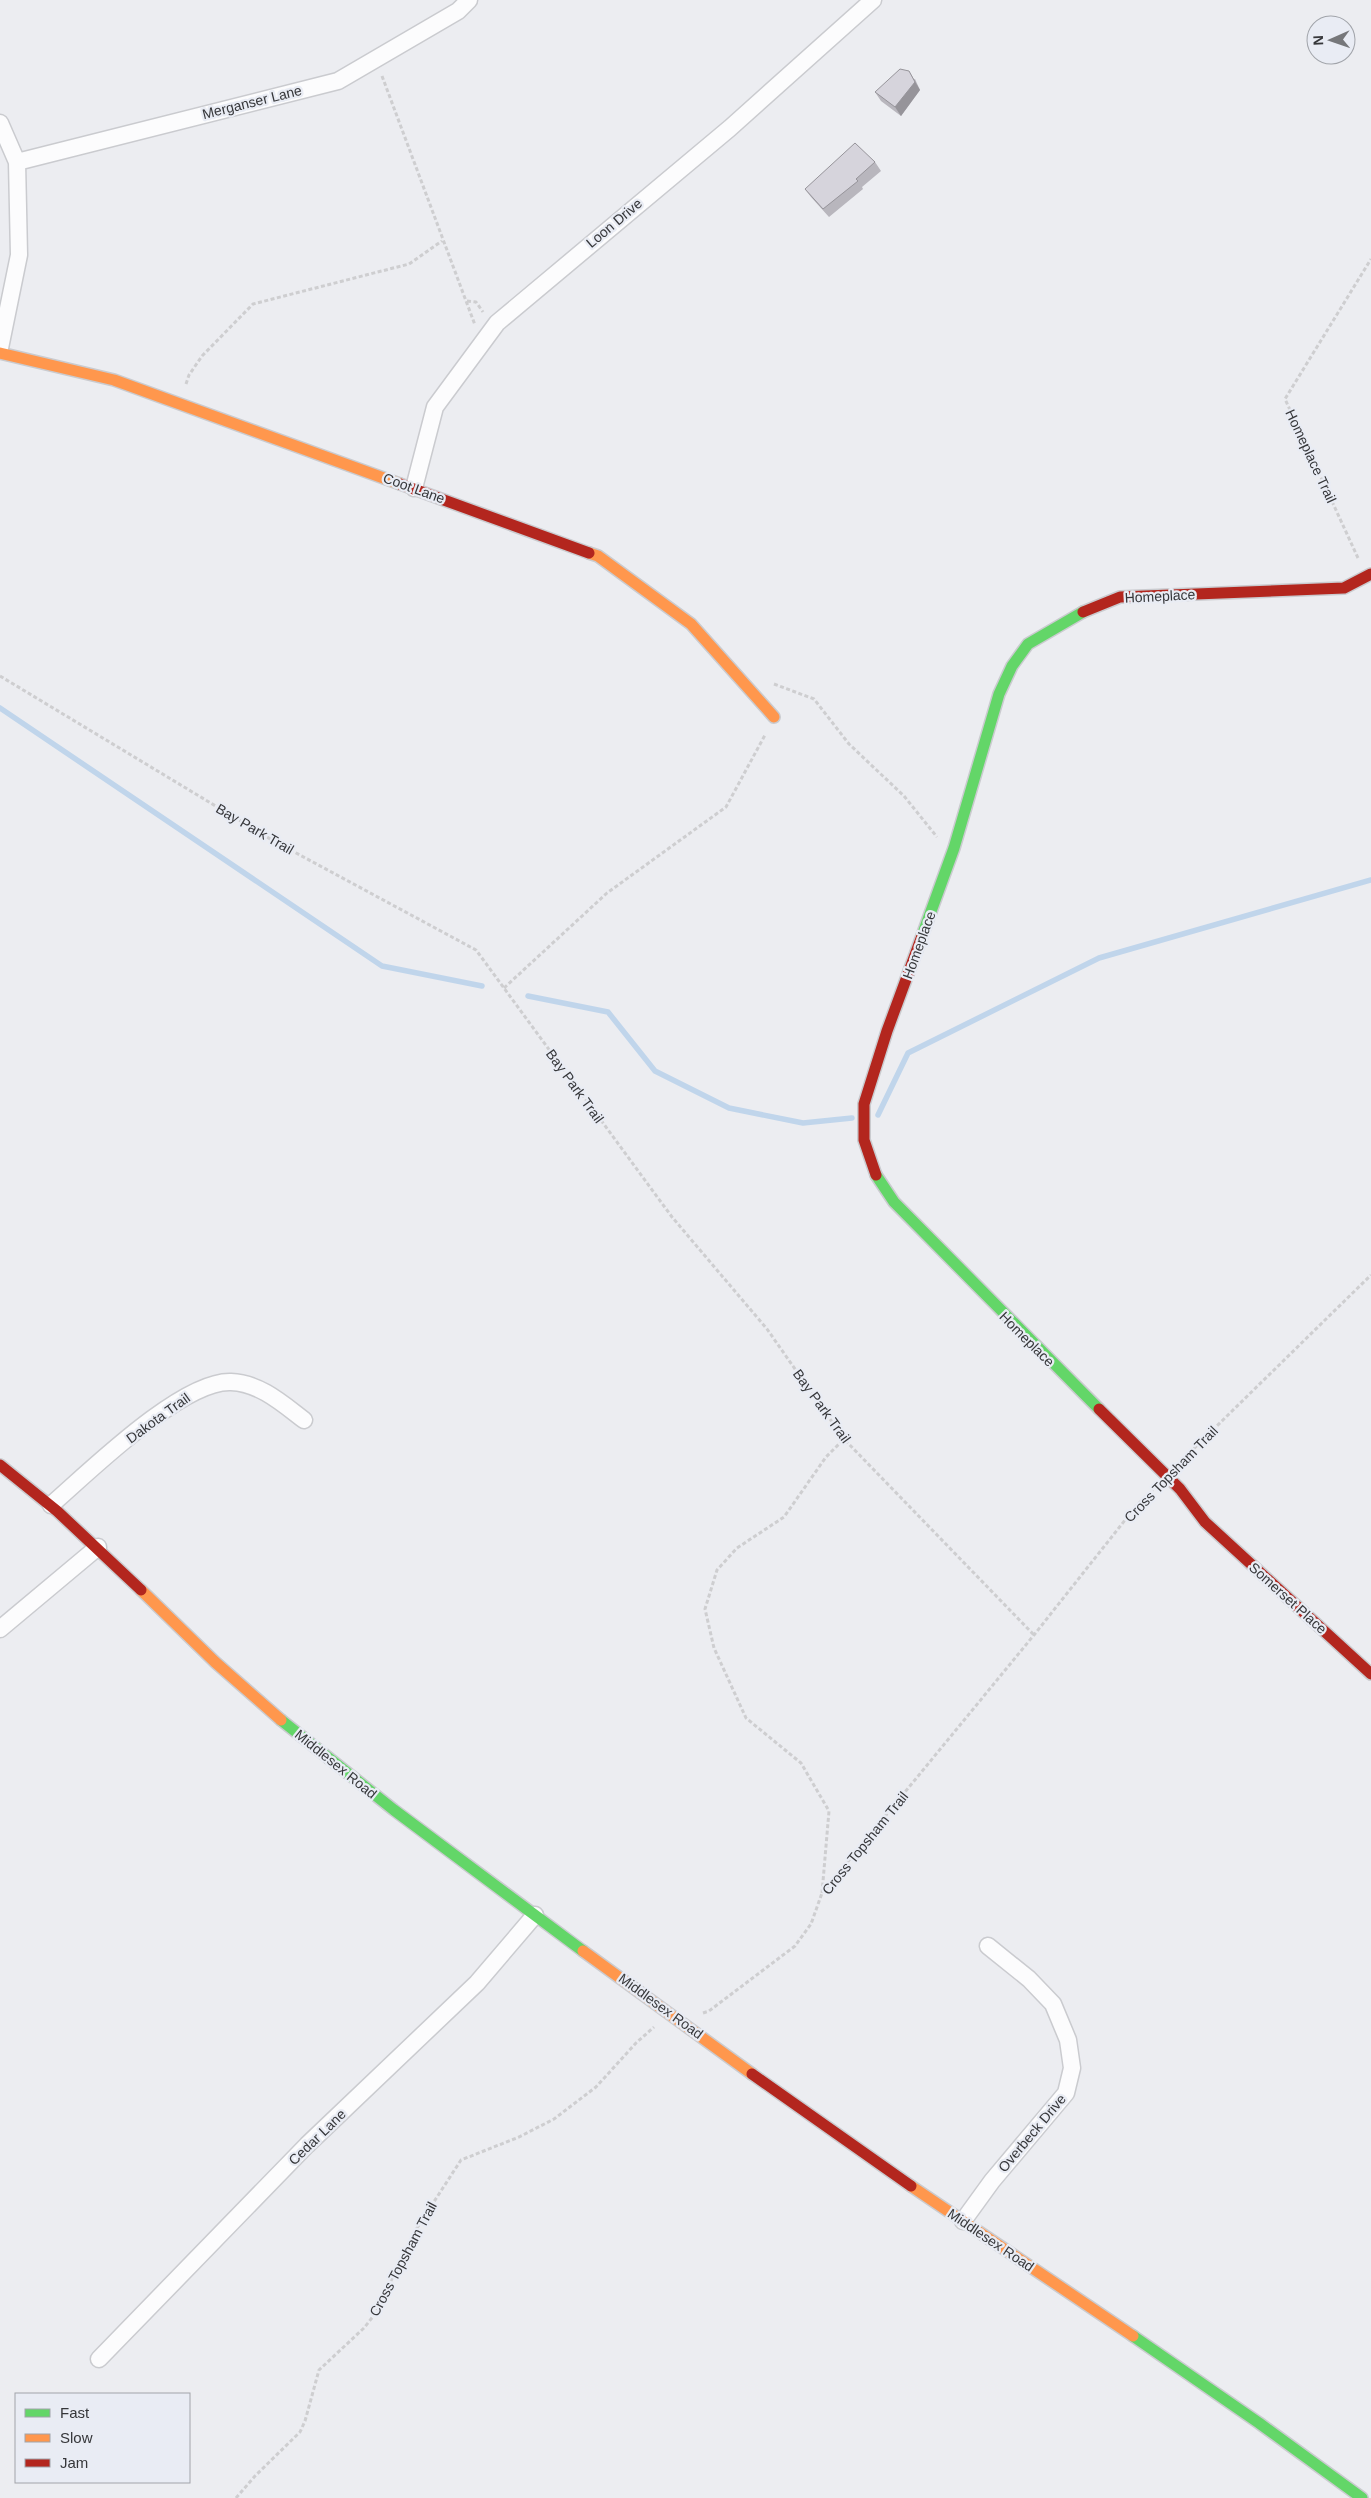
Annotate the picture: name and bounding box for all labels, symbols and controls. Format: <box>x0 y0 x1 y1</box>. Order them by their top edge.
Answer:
north arrow <box>1306 15 1356 65</box>
text: N <box>1310 35 1326 46</box>
street label: Merganser Lane <box>201 82 304 122</box>
street label: Loon Drive <box>583 195 645 251</box>
street label: Homeplace Trail <box>1282 407 1340 505</box>
street label: Coot Lane <box>381 469 447 507</box>
street label: Homeplace <box>1124 586 1196 606</box>
street label: Bay Park Trail <box>213 800 297 858</box>
street label: Homeplace <box>899 909 939 981</box>
street label: Bay Park Trail <box>543 1046 607 1126</box>
street label: Homeplace <box>996 1308 1058 1370</box>
street label: Bay Park Trail <box>790 1366 854 1446</box>
street label: Dakota Trail <box>123 1390 193 1446</box>
street label: Cross Topsham Trail <box>1121 1423 1221 1525</box>
street label: Somerset Place <box>1246 1559 1330 1637</box>
street label: Middlesex Road <box>292 1726 380 1802</box>
street label: Cross Topsham Trail <box>819 1788 911 1898</box>
street label: Middlesex Road <box>616 1970 706 2042</box>
street label: Overbeck Drive <box>995 2091 1069 2175</box>
street label: Cedar Lane <box>285 2106 349 2168</box>
street label: Cross Topsham Trail <box>366 2199 440 2319</box>
street label: Middlesex Road <box>945 2205 1037 2275</box>
legend <box>15 2393 190 2483</box>
text: Fast <box>60 2404 90 2421</box>
text: Slow <box>60 2429 93 2446</box>
text: Jam <box>60 2454 88 2471</box>

